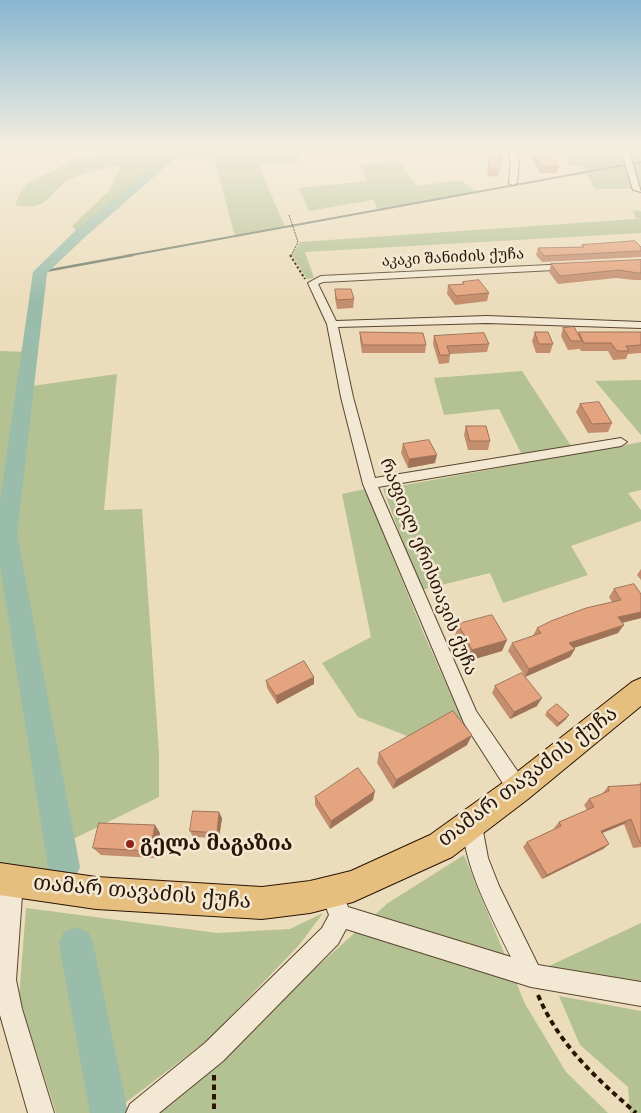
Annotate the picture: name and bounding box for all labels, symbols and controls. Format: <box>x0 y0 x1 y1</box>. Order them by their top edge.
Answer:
street label: აკაკი შანიძის ქუჩა <box>381 245 525 271</box>
street label: რაფიელ ერისთავის ქუჩა <box>374 455 482 679</box>
street label: თამარ თავაძის ქუჩა <box>433 701 623 853</box>
place label: გელა მაგაზია <box>140 831 292 857</box>
marker: გელა მაგაზია <box>124 838 136 850</box>
street label: თამარ თავაძის ქუჩა <box>32 871 252 915</box>

